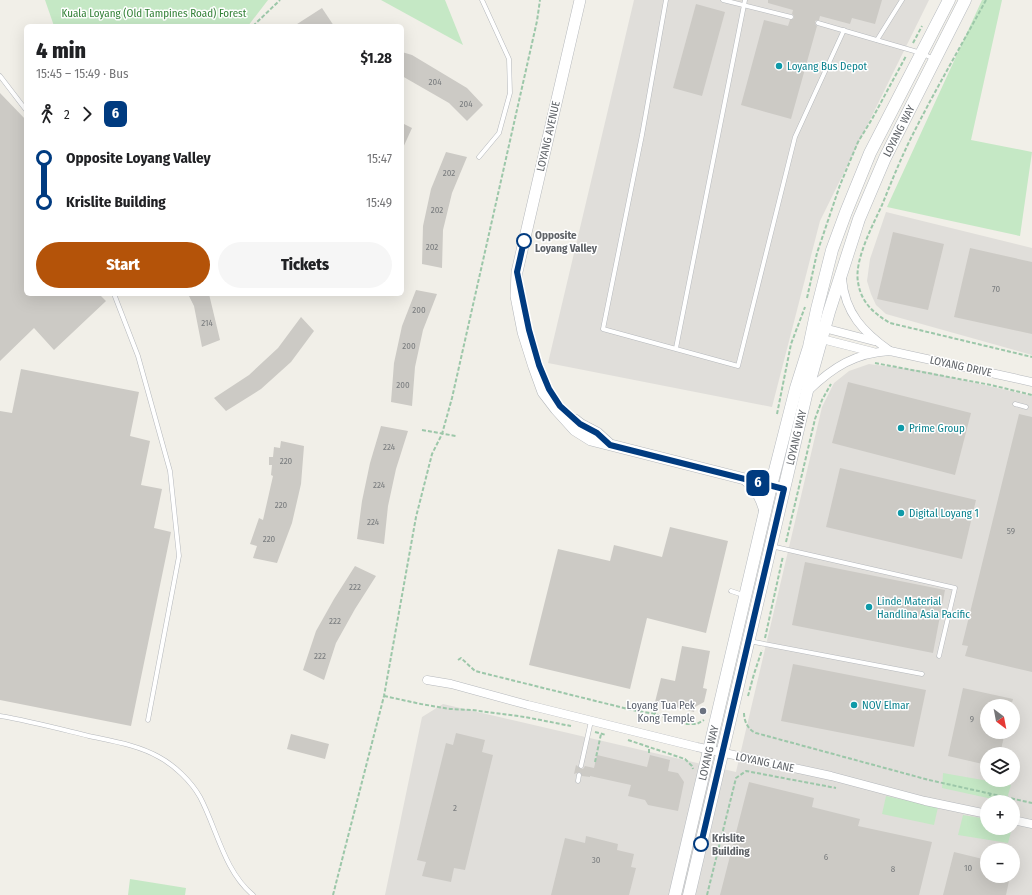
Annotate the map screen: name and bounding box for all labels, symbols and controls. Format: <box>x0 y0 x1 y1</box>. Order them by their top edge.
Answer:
park label: Kuala Loyang (Old Tampines Road) Forest <box>62 7 247 20</box>
text: 4 min <box>36 37 86 64</box>
text: $1.28 <box>360 49 392 67</box>
place label: Loyang Bus Depot <box>787 60 868 73</box>
marker: Loyang Bus Depot <box>774 61 784 71</box>
text: 15:45 – 15:49 · Bus <box>36 66 129 81</box>
house number: 204 <box>428 77 442 87</box>
house number: 204 <box>459 99 473 109</box>
street label: LOYANG AVENUE <box>534 100 563 173</box>
icon: walk <box>36 103 58 125</box>
icon: forward <box>76 103 98 125</box>
street label: LOYANG WAY <box>881 103 918 159</box>
text: 6 <box>112 105 119 122</box>
text: 2 <box>64 107 70 122</box>
text: Opposite Loyang Valley <box>66 149 211 167</box>
text: 15:47 <box>367 151 392 166</box>
house number: 202 <box>443 168 455 178</box>
text: Krislite Building <box>66 193 166 211</box>
text: 15:49 <box>366 195 392 210</box>
house number: 202 <box>431 205 443 215</box>
place label: Opposite Loyang Valley <box>535 229 598 255</box>
marker: Opposite Loyang Valley <box>516 233 532 249</box>
button: Start <box>36 242 210 288</box>
button: Tickets <box>218 242 392 288</box>
house number: 202 <box>426 242 438 252</box>
house number: 70 <box>992 284 1000 294</box>
house number: 200 <box>412 305 426 315</box>
house number: 214 <box>201 318 213 328</box>
house number: 200 <box>402 341 416 351</box>
street label: LOYANG DRIVE <box>929 354 993 379</box>
house number: 200 <box>396 380 410 390</box>
street label: LOYANG WAY <box>784 408 809 466</box>
place label: Prime Group <box>909 422 965 435</box>
marker: Prime Group <box>896 423 906 433</box>
house number: 224 <box>383 442 396 452</box>
house number: 220 <box>280 456 293 466</box>
line badge: 6 <box>745 470 771 496</box>
text: 6 <box>754 474 762 491</box>
house number: 224 <box>373 480 386 490</box>
house number: 220 <box>275 500 288 510</box>
place label: Digital Loyang 1 <box>909 507 979 520</box>
marker: Digital Loyang 1 <box>896 508 906 518</box>
house number: 224 <box>367 517 380 527</box>
house number: 59 <box>1007 526 1015 536</box>
house number: 220 <box>263 534 276 544</box>
house number: 222 <box>349 582 361 592</box>
place label: Linde Material Handlina Asia Pacific <box>877 595 970 621</box>
marker: Linde Material Handlina Asia Pacific <box>864 602 874 612</box>
house number: 222 <box>329 616 341 626</box>
house number: 222 <box>314 651 326 661</box>
place label: Loyang Tua Pek Kong Temple <box>627 699 696 725</box>
place label: NOV Elmar <box>862 699 910 712</box>
north arrow <box>980 699 1020 739</box>
map controls <box>980 699 1020 883</box>
marker: NOV Elmar <box>849 700 859 710</box>
marker: Loyang Tua Pek Kong Temple <box>698 706 708 716</box>
house number: 9 <box>970 714 974 724</box>
street label: LOYANG WAY <box>696 724 722 782</box>
button: layers <box>980 747 1020 787</box>
street label: LOYANG LANE <box>734 750 795 775</box>
button: + <box>980 795 1020 835</box>
house number: 2 <box>453 803 457 813</box>
place label: Krislite Building <box>712 832 750 858</box>
marker: Krislite Building <box>693 836 709 852</box>
button: − <box>980 843 1020 883</box>
house number: 6 <box>824 852 829 862</box>
house number: 30 <box>592 855 601 865</box>
house number: 10 <box>964 863 972 873</box>
house number: 8 <box>891 864 896 874</box>

